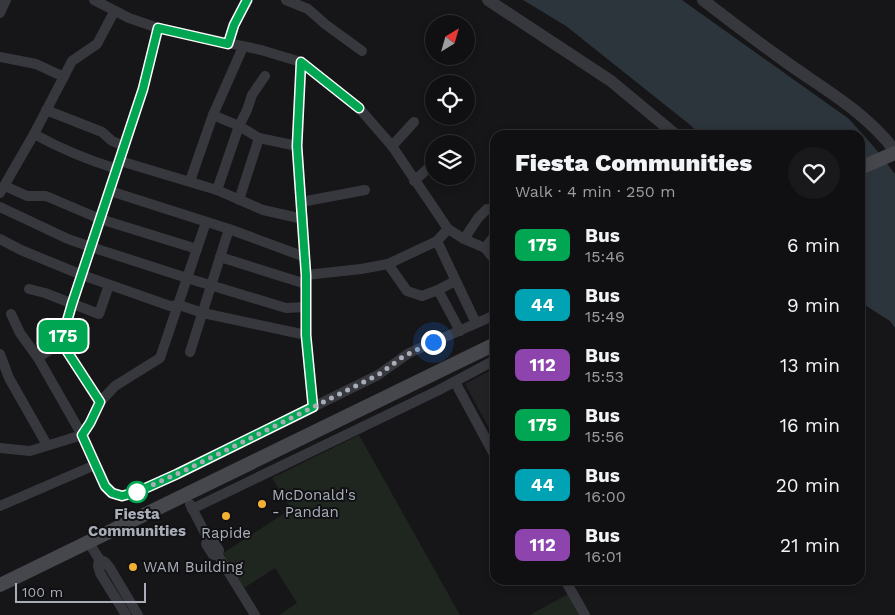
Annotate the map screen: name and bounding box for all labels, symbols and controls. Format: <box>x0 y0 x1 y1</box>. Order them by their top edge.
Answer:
north arrow <box>425 15 475 65</box>
map controls <box>425 15 475 185</box>
button: locate <box>425 75 475 125</box>
button: layers <box>425 135 475 185</box>
button: heart <box>788 147 840 199</box>
text: Fiesta Communities <box>515 149 752 177</box>
text: Walk · 4 min · 250 m <box>515 182 675 201</box>
text: Bus <box>585 224 620 247</box>
text: 175 <box>528 234 557 255</box>
text: 6 min <box>787 234 840 257</box>
text: 15:46 <box>585 247 625 266</box>
text: Bus <box>585 284 620 307</box>
text: 44 <box>531 294 554 315</box>
text: 9 min <box>787 294 840 317</box>
text: 15:49 <box>585 307 625 326</box>
line badge: 175 <box>34 320 92 352</box>
text: 175 <box>49 325 77 346</box>
your location <box>421 330 446 355</box>
text: Bus <box>585 344 620 367</box>
text: 112 <box>529 354 556 375</box>
text: 13 min <box>780 354 840 377</box>
text: 15:53 <box>585 367 624 386</box>
text: Bus <box>585 404 620 427</box>
text: 175 <box>528 414 557 435</box>
text: 16 min <box>780 414 840 437</box>
text: 15:56 <box>585 427 624 446</box>
text: Bus <box>585 464 620 487</box>
text: 44 <box>531 474 554 495</box>
text: 20 min <box>776 474 840 497</box>
marker: Fiesta Communities <box>126 481 148 503</box>
place label: McDonald's - Pandan <box>272 486 356 521</box>
text: 16:00 <box>585 487 626 506</box>
marker: McDonald's - Pandan <box>256 498 268 510</box>
place label: Fiesta Communities <box>88 505 186 540</box>
marker: Rapide <box>220 510 232 522</box>
place label: Rapide <box>201 524 251 542</box>
text: Bus <box>585 524 620 547</box>
text: 112 <box>529 534 556 555</box>
text: 21 min <box>780 534 840 557</box>
text: 16:01 <box>585 547 622 566</box>
place label: WAM Building <box>143 558 243 576</box>
marker: WAM Building <box>127 561 139 573</box>
scale bar <box>15 580 146 603</box>
text: 100 m <box>22 584 63 600</box>

